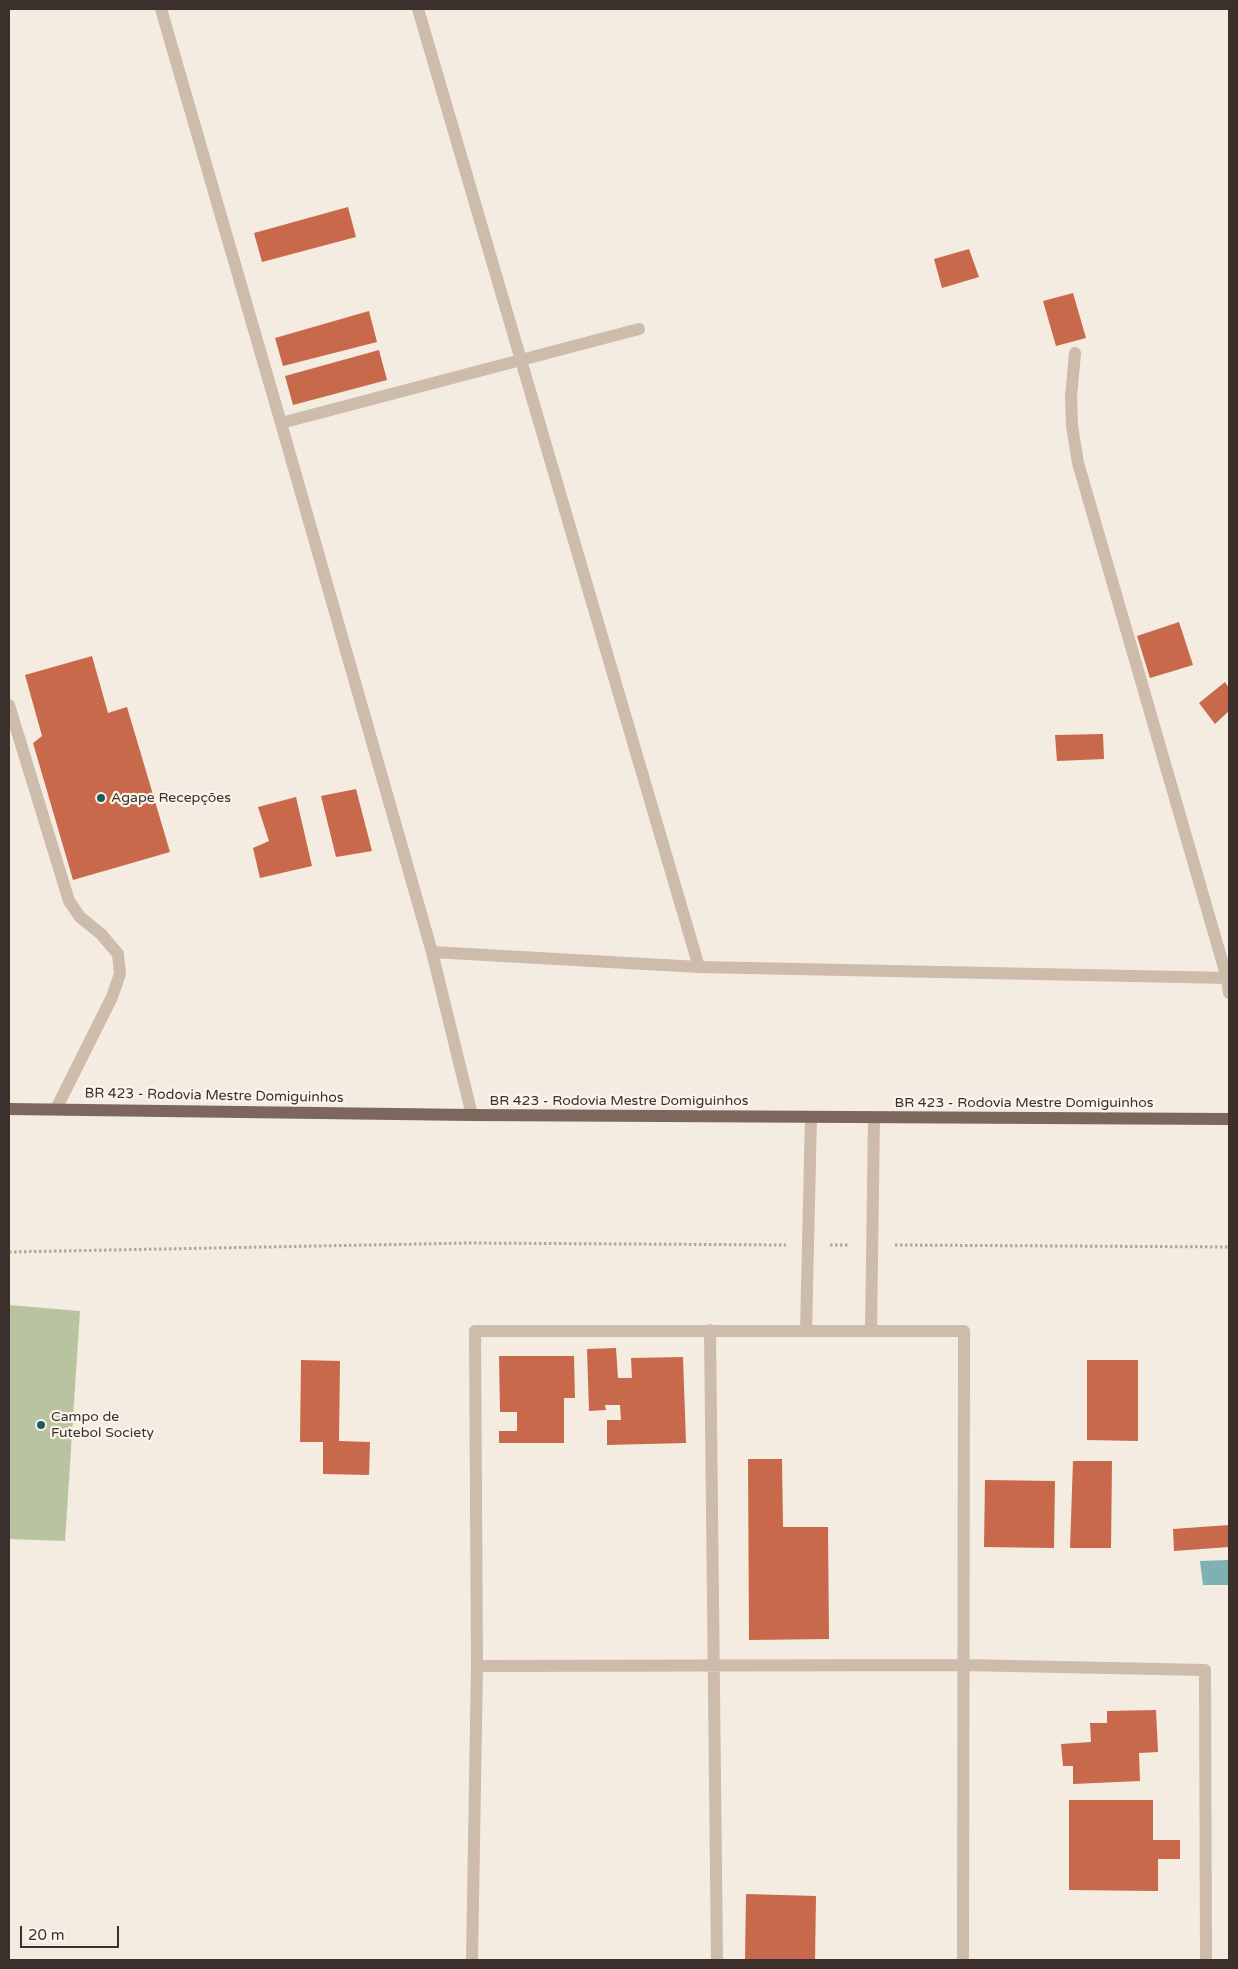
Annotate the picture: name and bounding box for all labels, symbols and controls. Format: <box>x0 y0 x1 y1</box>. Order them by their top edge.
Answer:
place label: Agape Recepções <box>111 790 231 806</box>
marker: Agape Recepções <box>95 792 107 804</box>
street label: BR 423 - Rodovia Mestre Domiguinhos <box>84 1085 344 1107</box>
street label: BR 423 - Rodovia Mestre Domiguinhos <box>489 1093 749 1109</box>
street label: BR 423 - Rodovia Mestre Domiguinhos <box>894 1095 1154 1111</box>
place label: Campo de Futebol Society <box>51 1409 154 1441</box>
marker: Campo de Futebol Society <box>35 1419 47 1431</box>
scale bar <box>22 1916 121 1948</box>
text: 20 m <box>28 1926 65 1944</box>

